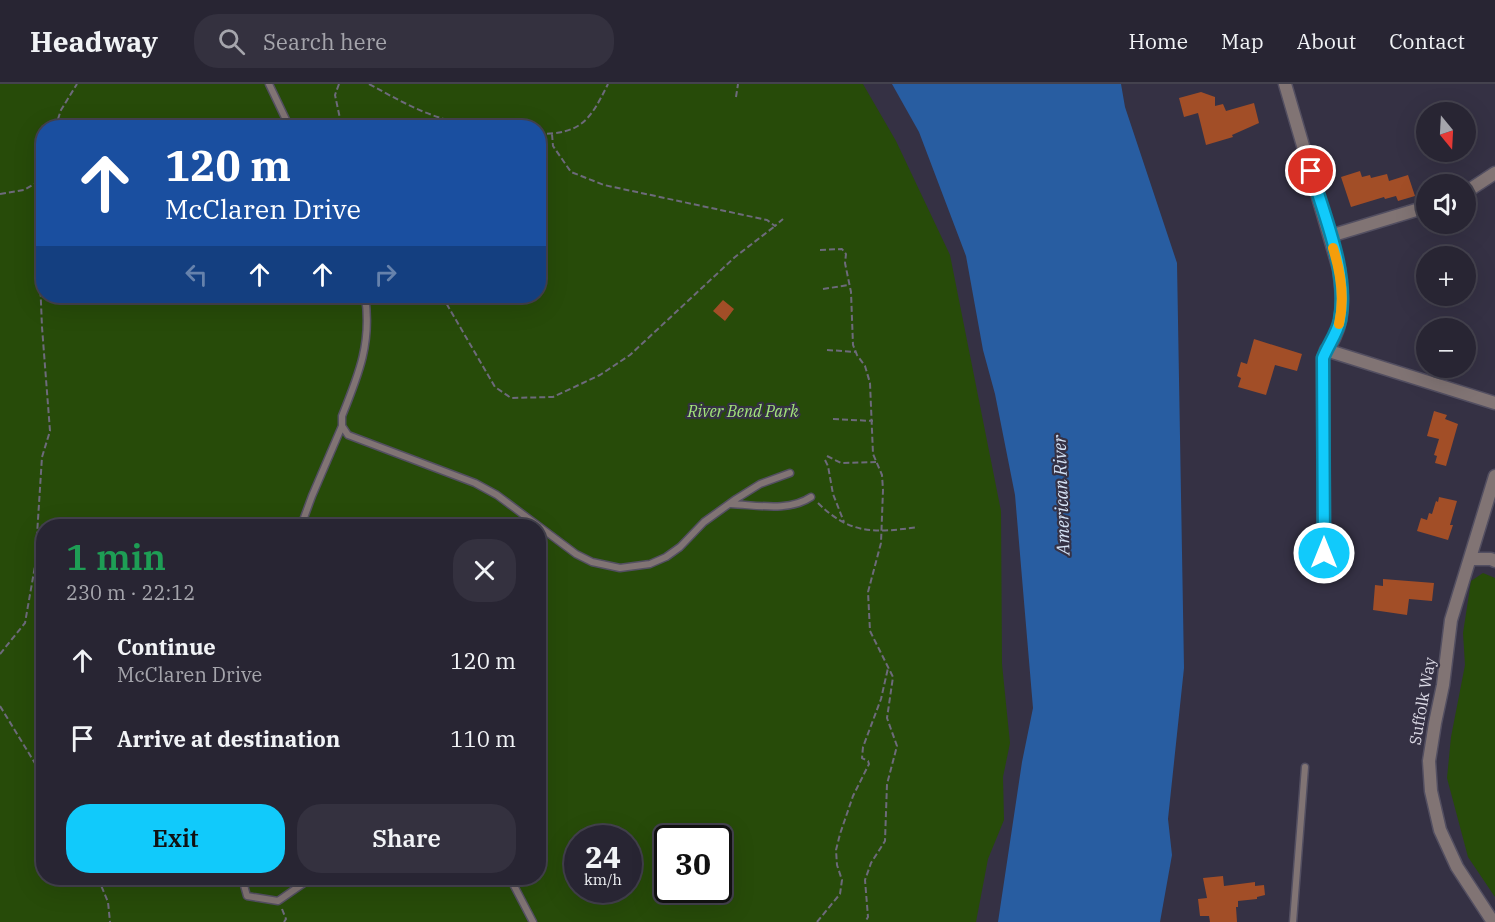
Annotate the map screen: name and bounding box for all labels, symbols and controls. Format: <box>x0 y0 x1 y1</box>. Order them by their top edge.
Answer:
search box <box>194 14 614 68</box>
text: Headway <box>30 23 158 60</box>
icon: search <box>215 25 248 58</box>
text: Search here <box>263 27 387 56</box>
text: Home <box>1128 27 1188 55</box>
text: Map <box>1221 27 1264 55</box>
text: About <box>1297 27 1356 55</box>
text: Contact <box>1389 27 1465 55</box>
north arrow <box>1416 102 1476 162</box>
map controls <box>1416 102 1476 378</box>
text: 120 m <box>165 138 291 193</box>
icon: ahead <box>66 144 144 222</box>
pin <box>1285 145 1336 196</box>
icon: arrive <box>1294 154 1327 187</box>
button: sound <box>1416 174 1476 234</box>
text: McClaren Drive <box>165 191 361 226</box>
button: + <box>1416 246 1476 306</box>
icon: left <box>180 258 213 291</box>
icon: ahead <box>243 258 276 291</box>
icon: ahead <box>306 258 339 291</box>
icon: right <box>369 258 402 291</box>
button: − <box>1416 318 1476 378</box>
park label: River Bend Park <box>687 401 799 421</box>
water label: American River <box>1047 434 1075 556</box>
position arrow <box>1292 521 1356 585</box>
text: 1 min <box>66 533 166 580</box>
button: close <box>453 539 516 602</box>
text: 230 m · 22:12 <box>66 579 195 606</box>
text: Continue <box>117 632 216 661</box>
icon: ahead <box>66 644 99 677</box>
text: 120 m <box>450 646 516 675</box>
street label: Suffolk Way <box>1404 655 1440 746</box>
text: McClaren Drive <box>117 661 262 688</box>
icon: arrive <box>66 722 99 755</box>
text: Arrive at destination <box>117 724 340 753</box>
text: 110 m <box>450 724 516 753</box>
button: Exit <box>66 804 285 873</box>
button: Share <box>297 804 516 873</box>
speed limit sign: 30 <box>654 825 732 903</box>
text: 24 <box>585 837 621 876</box>
text: km/h <box>584 870 622 889</box>

